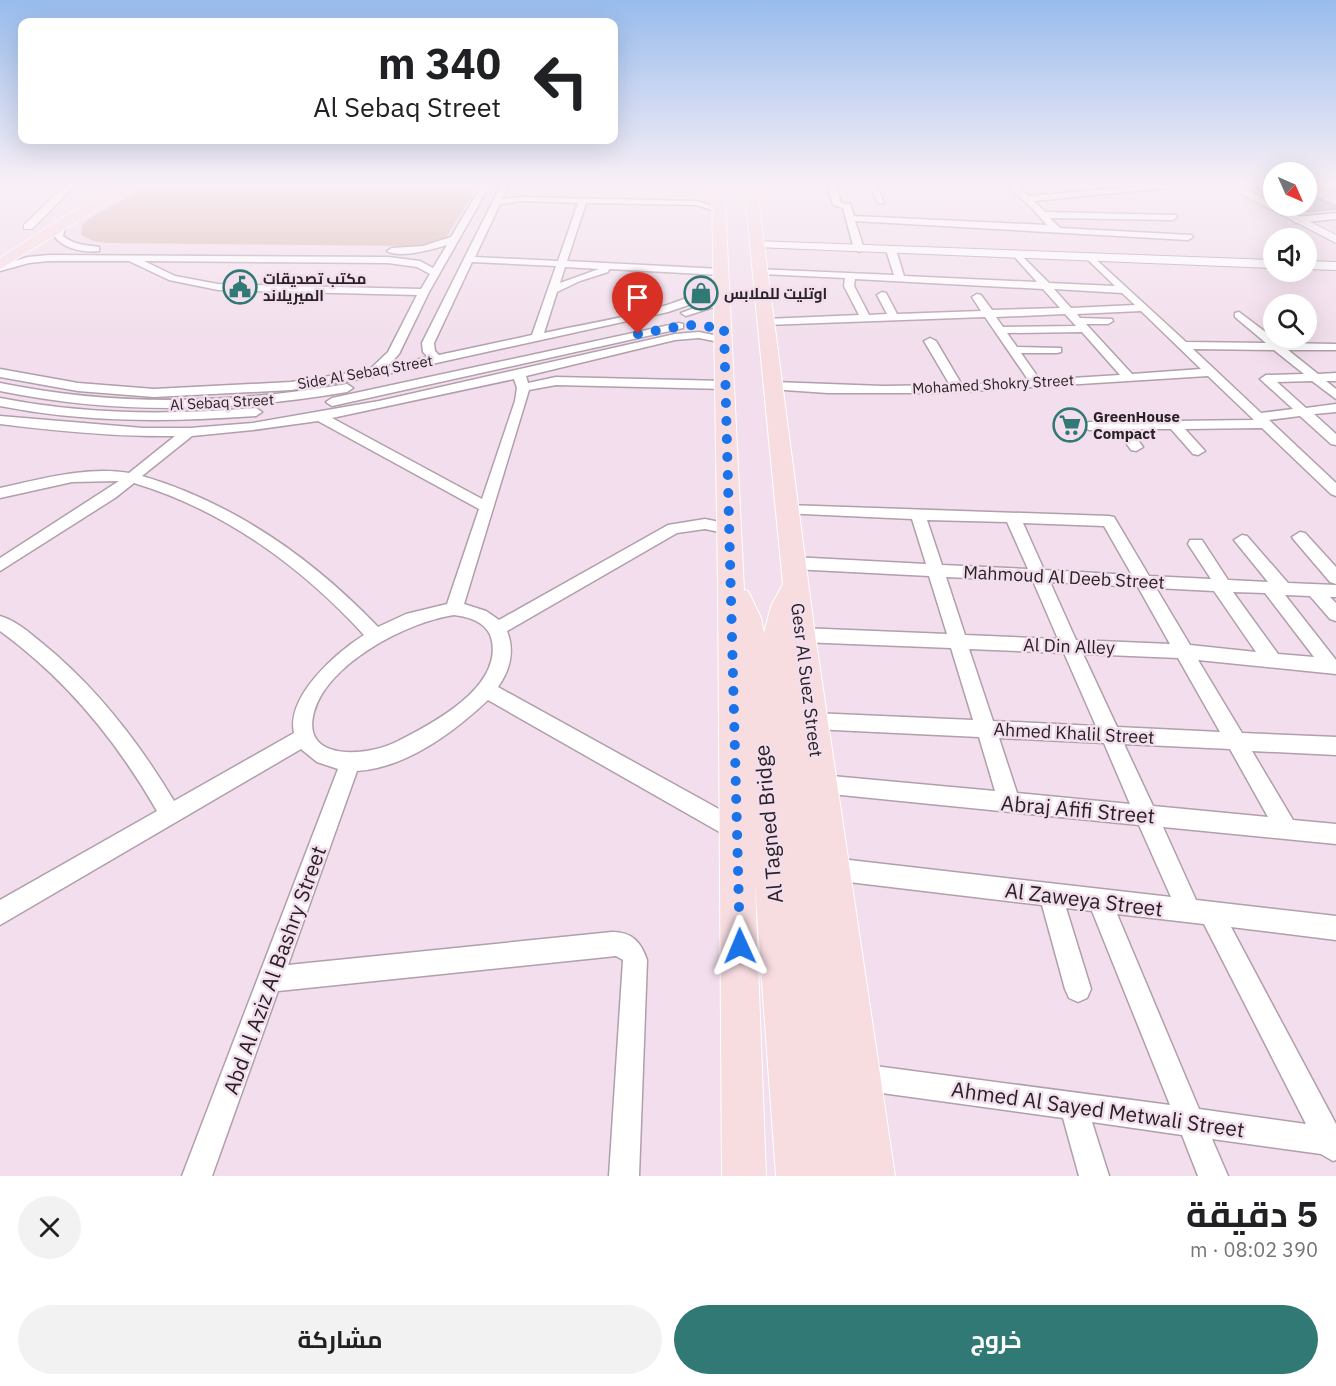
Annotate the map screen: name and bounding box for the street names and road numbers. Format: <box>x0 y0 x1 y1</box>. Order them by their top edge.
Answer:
street label: Side Al Sebaq Street <box>296 351 434 393</box>
street label: Mohamed Shokry Street <box>912 370 1074 398</box>
street label: Al Sebaq Street <box>169 390 275 414</box>
street label: Mahmoud Al Deeb Street <box>963 560 1165 594</box>
street label: Gesr Al Suez Street <box>786 602 828 758</box>
street label: Al Din Alley <box>1023 633 1115 659</box>
street label: Ahmed Khalil Street <box>993 717 1155 749</box>
street label: Al Tagned Bridge <box>747 744 789 904</box>
street label: Abraj Afifi Street <box>1000 788 1156 830</box>
street label: Abd Al Aziz Al Bashry Street <box>216 842 332 1098</box>
street label: Al Zaweya Street <box>1003 875 1165 923</box>
street label: Ahmed Al Sayed Metwali Street <box>950 1075 1246 1143</box>

